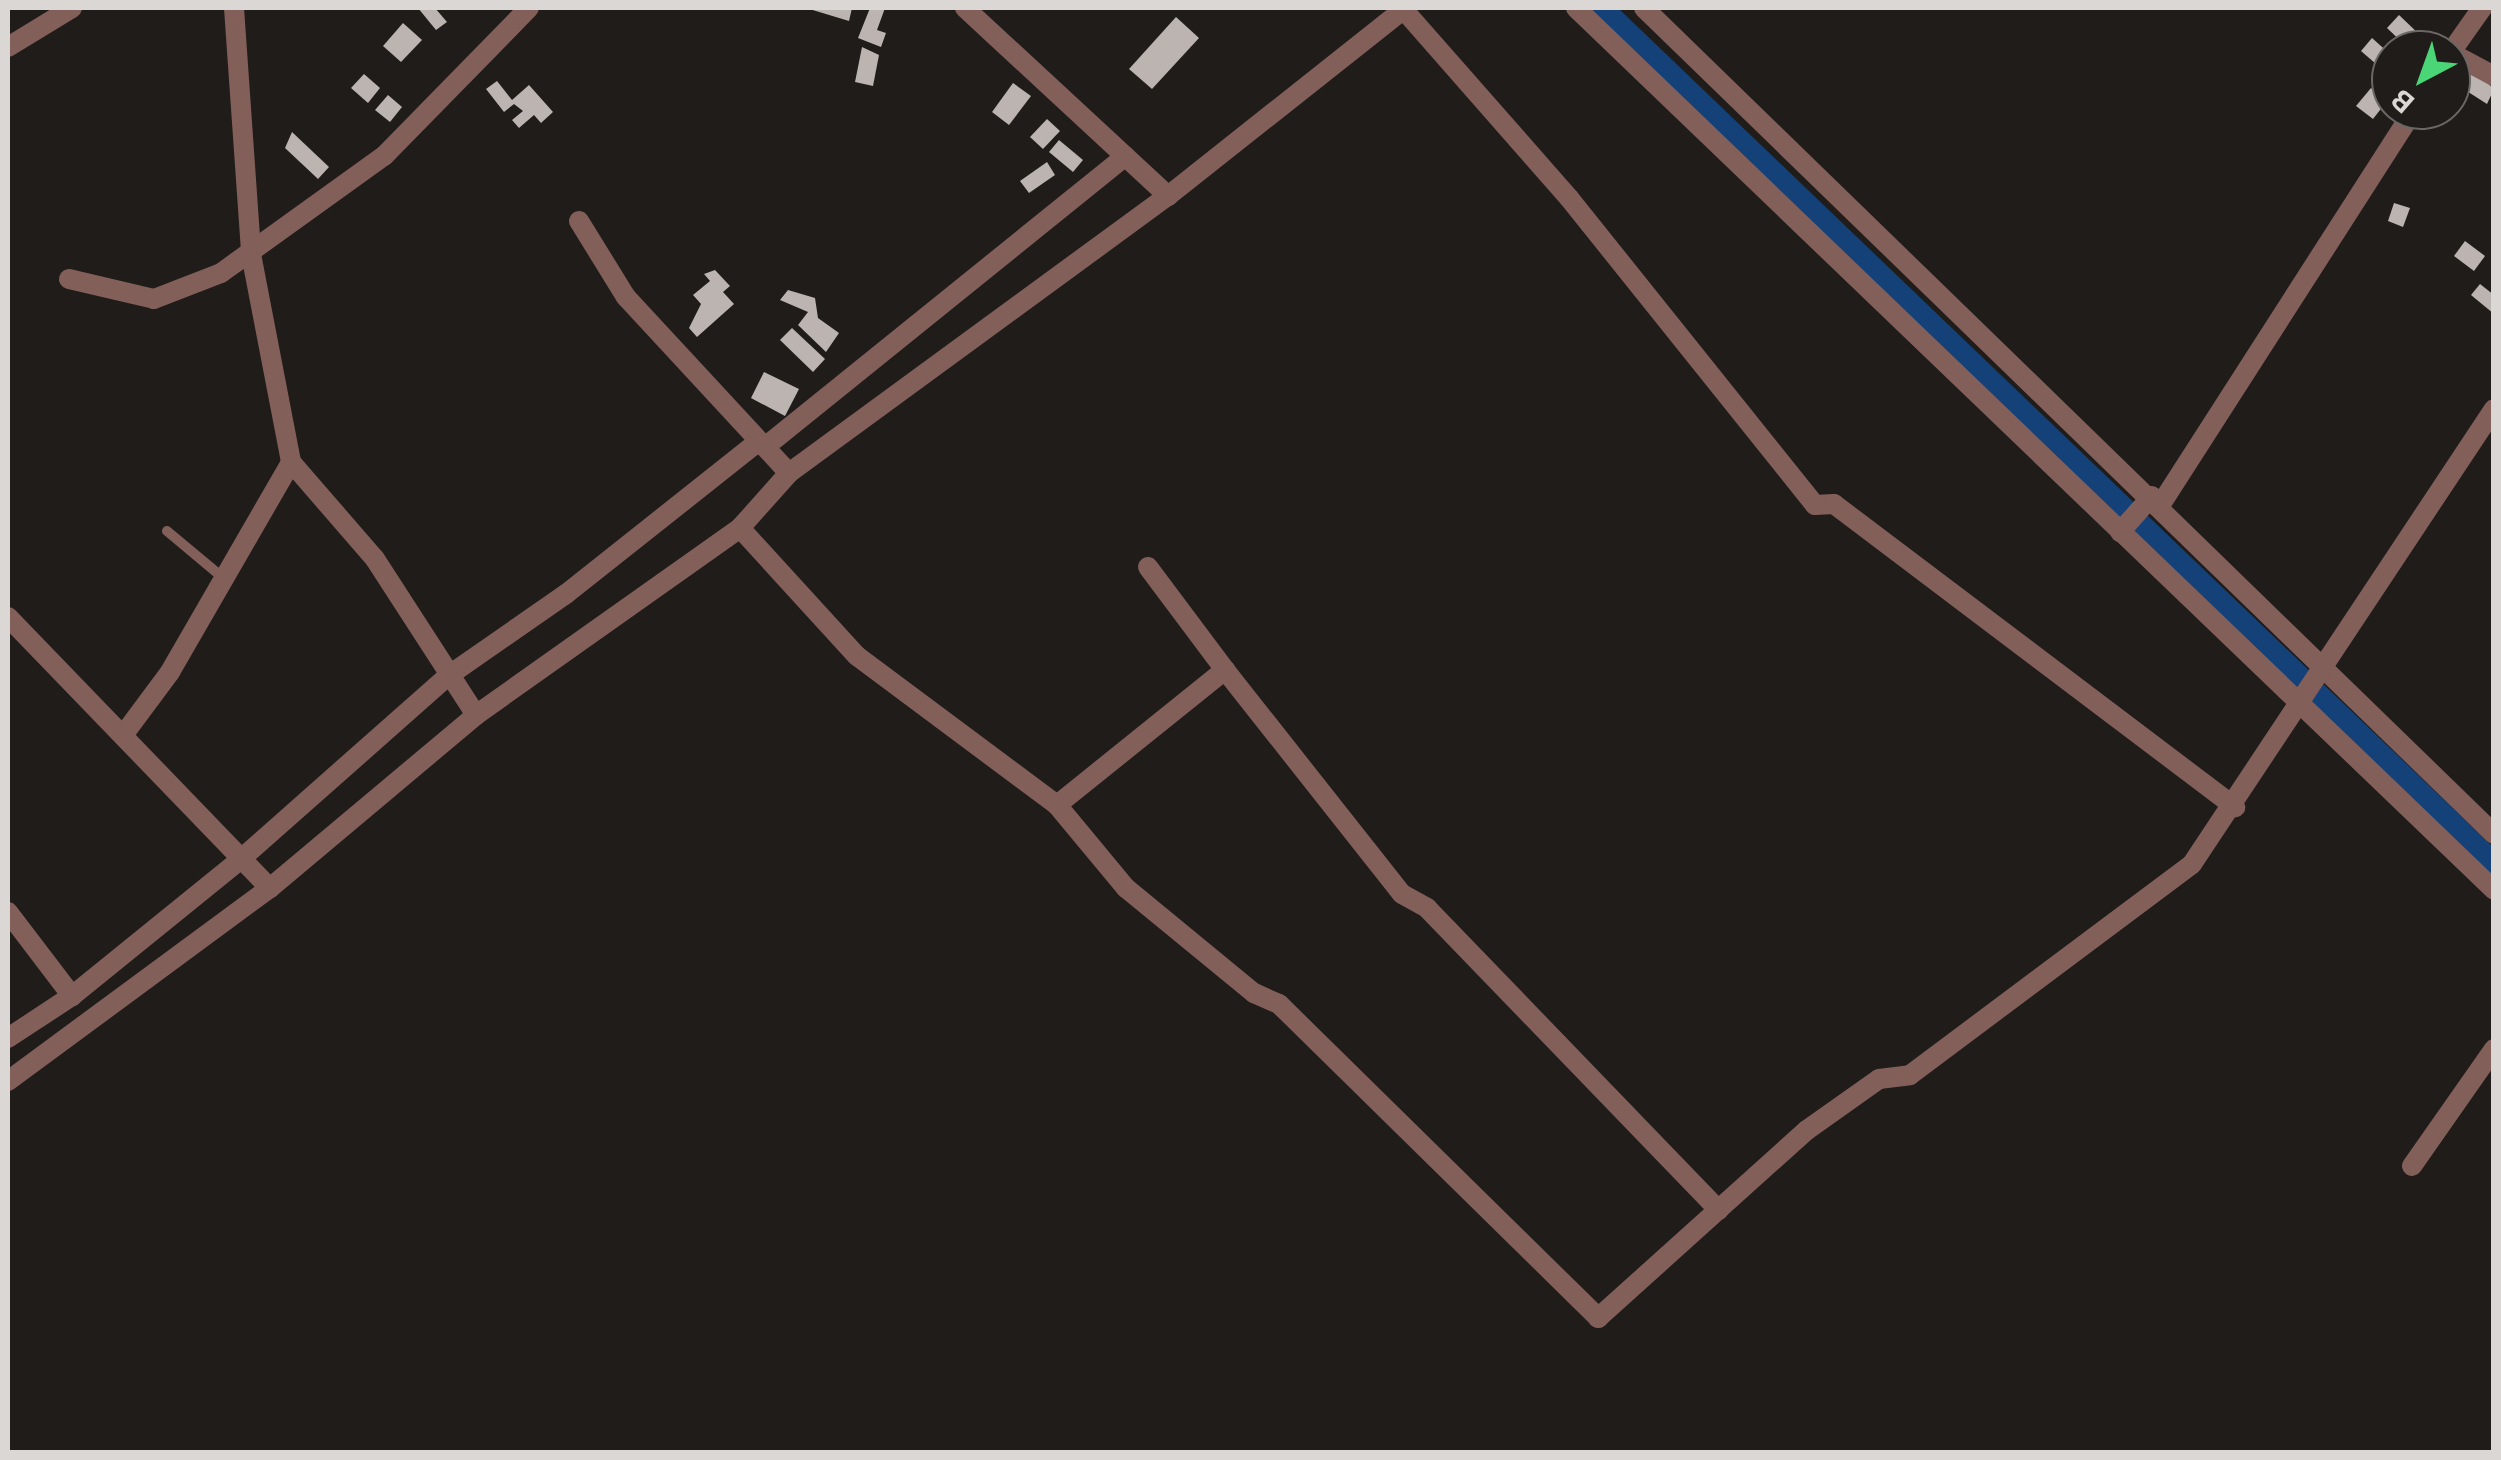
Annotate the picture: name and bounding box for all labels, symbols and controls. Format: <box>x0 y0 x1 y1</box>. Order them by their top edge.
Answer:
north arrow <box>2371 30 2471 130</box>
text: B <box>2384 83 2420 120</box>

